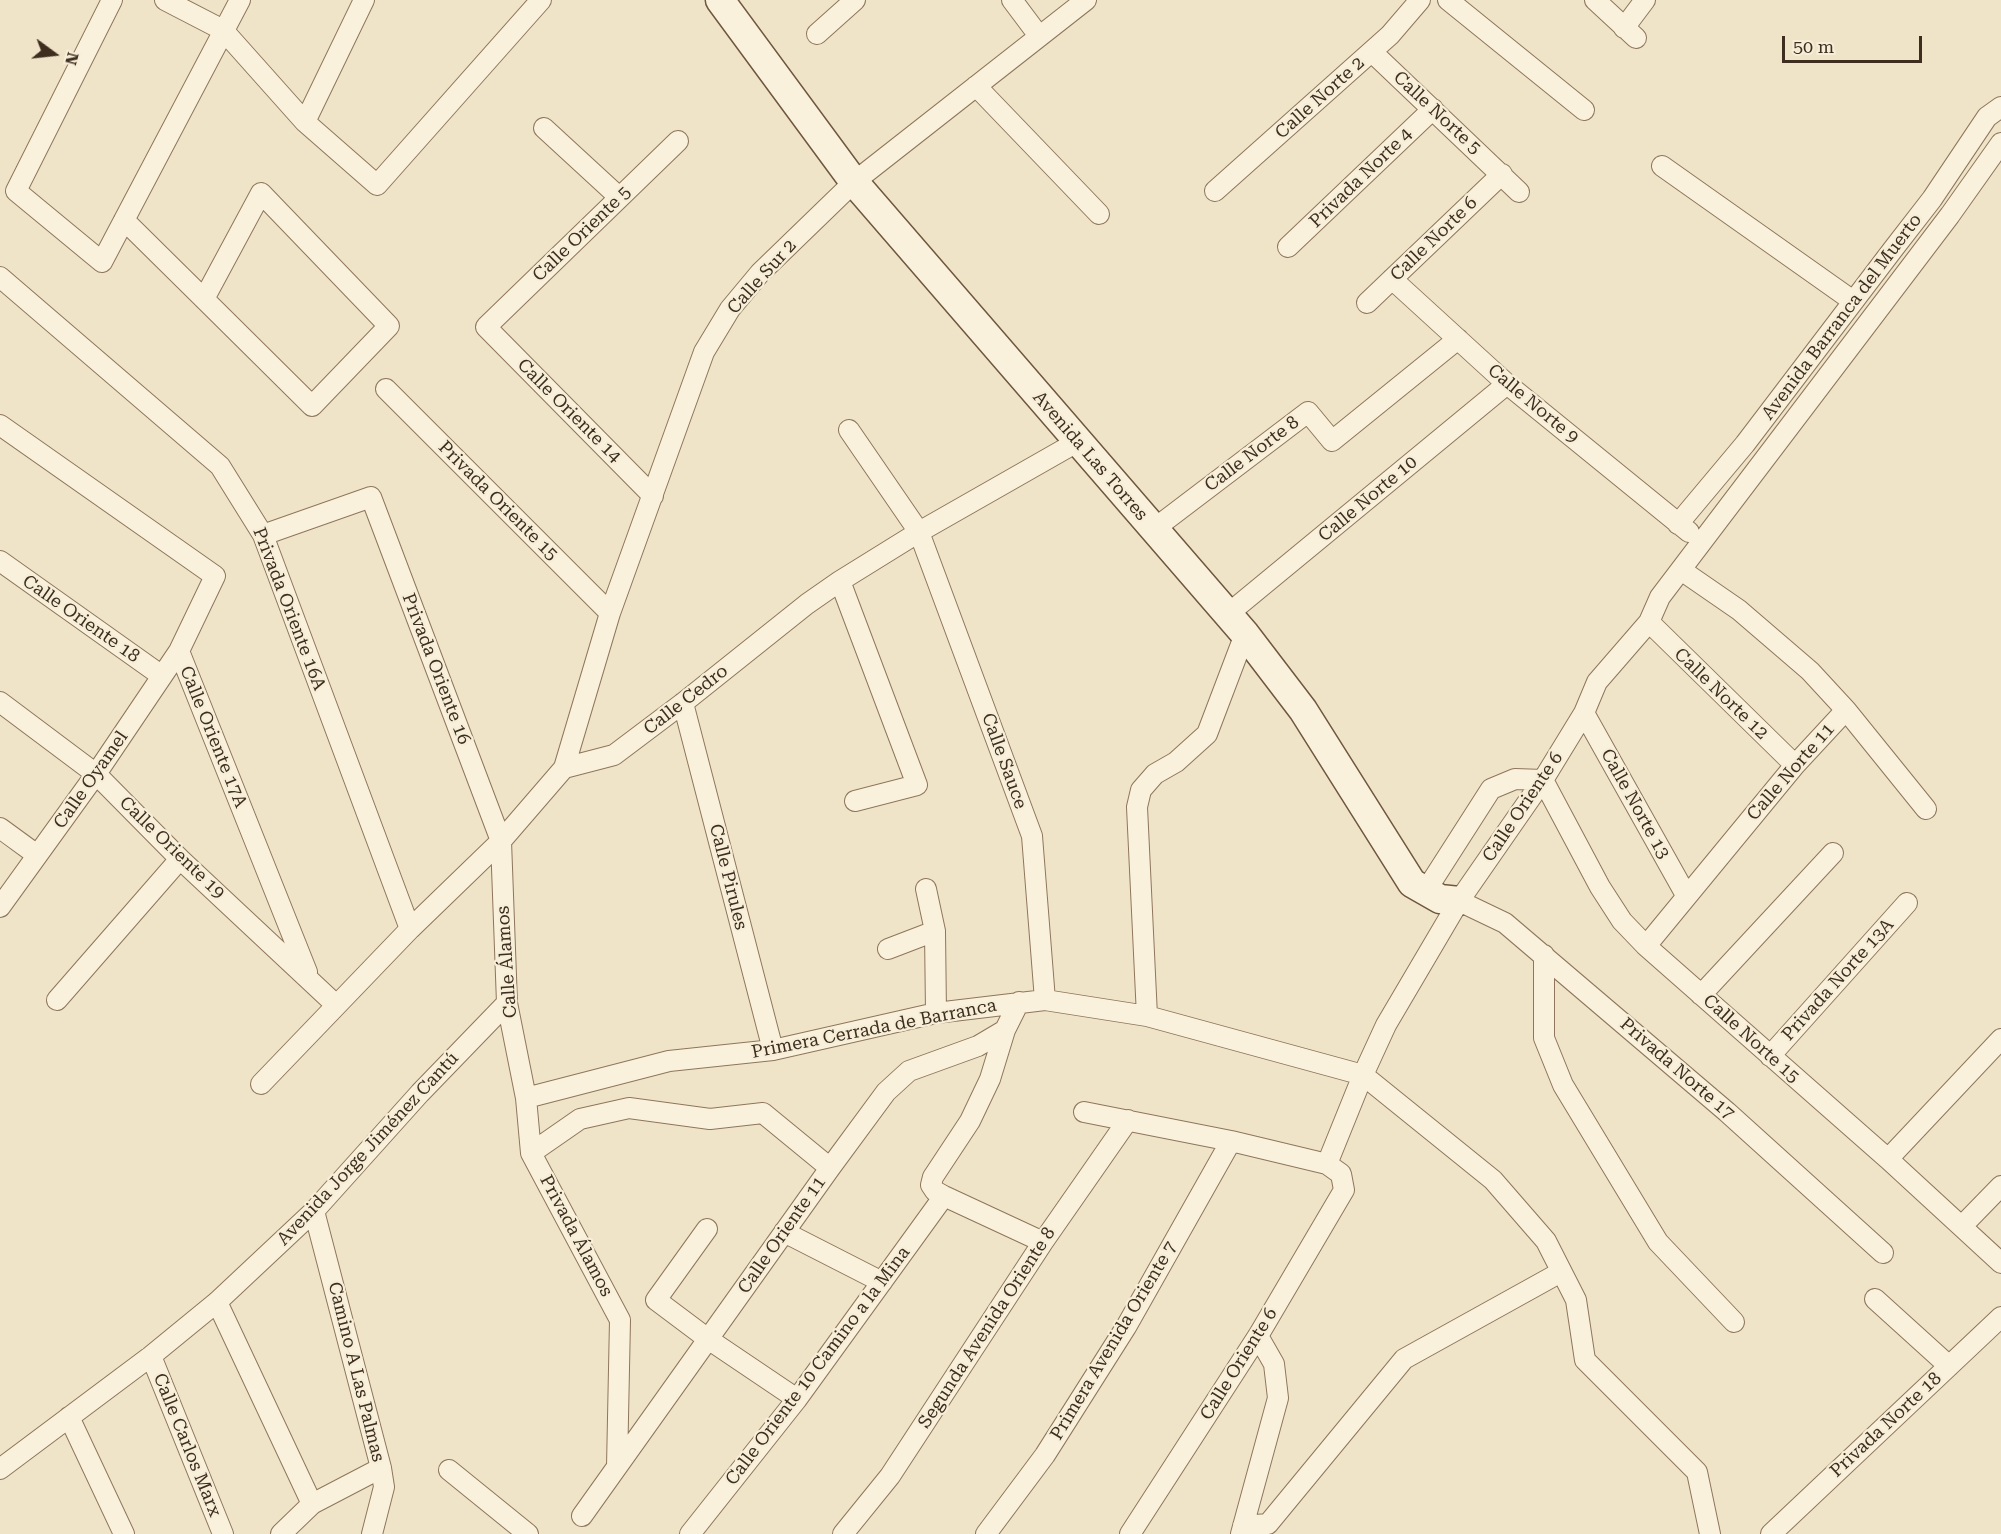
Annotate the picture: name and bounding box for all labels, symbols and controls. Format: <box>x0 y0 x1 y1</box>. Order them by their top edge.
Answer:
north arrow <box>24 24 84 84</box>
scale bar <box>1785 24 1924 62</box>
text: 50 m <box>1793 36 1834 57</box>
text: N <box>61 50 83 67</box>
street label: Calle Norte 2 <box>1271 52 1369 144</box>
street label: Calle Norte 5 <box>1389 67 1485 159</box>
street label: Privada Norte 4 <box>1305 124 1417 232</box>
street label: Calle Oriente 5 <box>528 182 636 286</box>
street label: Calle Norte 6 <box>1386 192 1482 286</box>
street label: Avenida Barranca del Muerto <box>1758 210 1926 424</box>
street label: Calle Sur 2 <box>723 235 801 319</box>
street label: Calle Oriente 14 <box>512 354 626 468</box>
street label: Calle Norte 9 <box>1483 360 1583 448</box>
street label: Avenida Las Torres <box>1028 387 1152 525</box>
street label: Calle Norte 8 <box>1201 412 1303 496</box>
street label: Privada Oriente 15 <box>434 437 562 565</box>
street label: Calle Norte 10 <box>1314 451 1422 547</box>
street label: Privada Oriente 16A <box>248 524 330 694</box>
street label: Calle Oriente 18 <box>18 570 144 668</box>
street label: Privada Oriente 16 <box>397 590 475 748</box>
street label: Calle Norte 12 <box>1670 644 1772 744</box>
street label: Calle Cedro <box>640 660 732 740</box>
street label: Calle Oriente 17A <box>175 663 251 811</box>
street label: Calle Sauce <box>977 710 1031 812</box>
street label: Calle Norte 11 <box>1743 719 1839 825</box>
street label: Calle Oyamel <box>49 727 133 833</box>
street label: Calle Norte 13 <box>1596 745 1674 863</box>
street label: Calle Oriente 6 <box>1478 748 1568 866</box>
street label: Calle Oriente 19 <box>115 792 229 904</box>
street label: Calle Pirules <box>704 822 752 932</box>
street label: Calle Álamos <box>492 905 522 1019</box>
street label: Privada Norte 13A <box>1777 914 1899 1046</box>
street label: Calle Norte 15 <box>1698 990 1804 1088</box>
street label: Primera Cerrada de Barranca <box>750 995 998 1063</box>
street label: Privada Norte 17 <box>1615 1014 1739 1124</box>
street label: Avenida Jorge Jiménez Cantú <box>273 1048 463 1250</box>
street label: Privada Álamos <box>535 1172 617 1300</box>
street label: Calle Oriente 11 <box>733 1172 831 1298</box>
street label: Segunda Avenida Oriente 8 <box>914 1223 1060 1433</box>
street label: Primera Avenida Oriente 7 <box>1046 1238 1182 1444</box>
street label: Calle Oriente 10 Camino a la Mina <box>721 1242 915 1490</box>
street label: Camino A Las Palmas <box>323 1280 389 1464</box>
street label: Calle Oriente 6 <box>1196 1304 1282 1424</box>
street label: Privada Norte 18 <box>1826 1368 1946 1482</box>
street label: Calle Carlos Marx <box>148 1370 226 1520</box>

